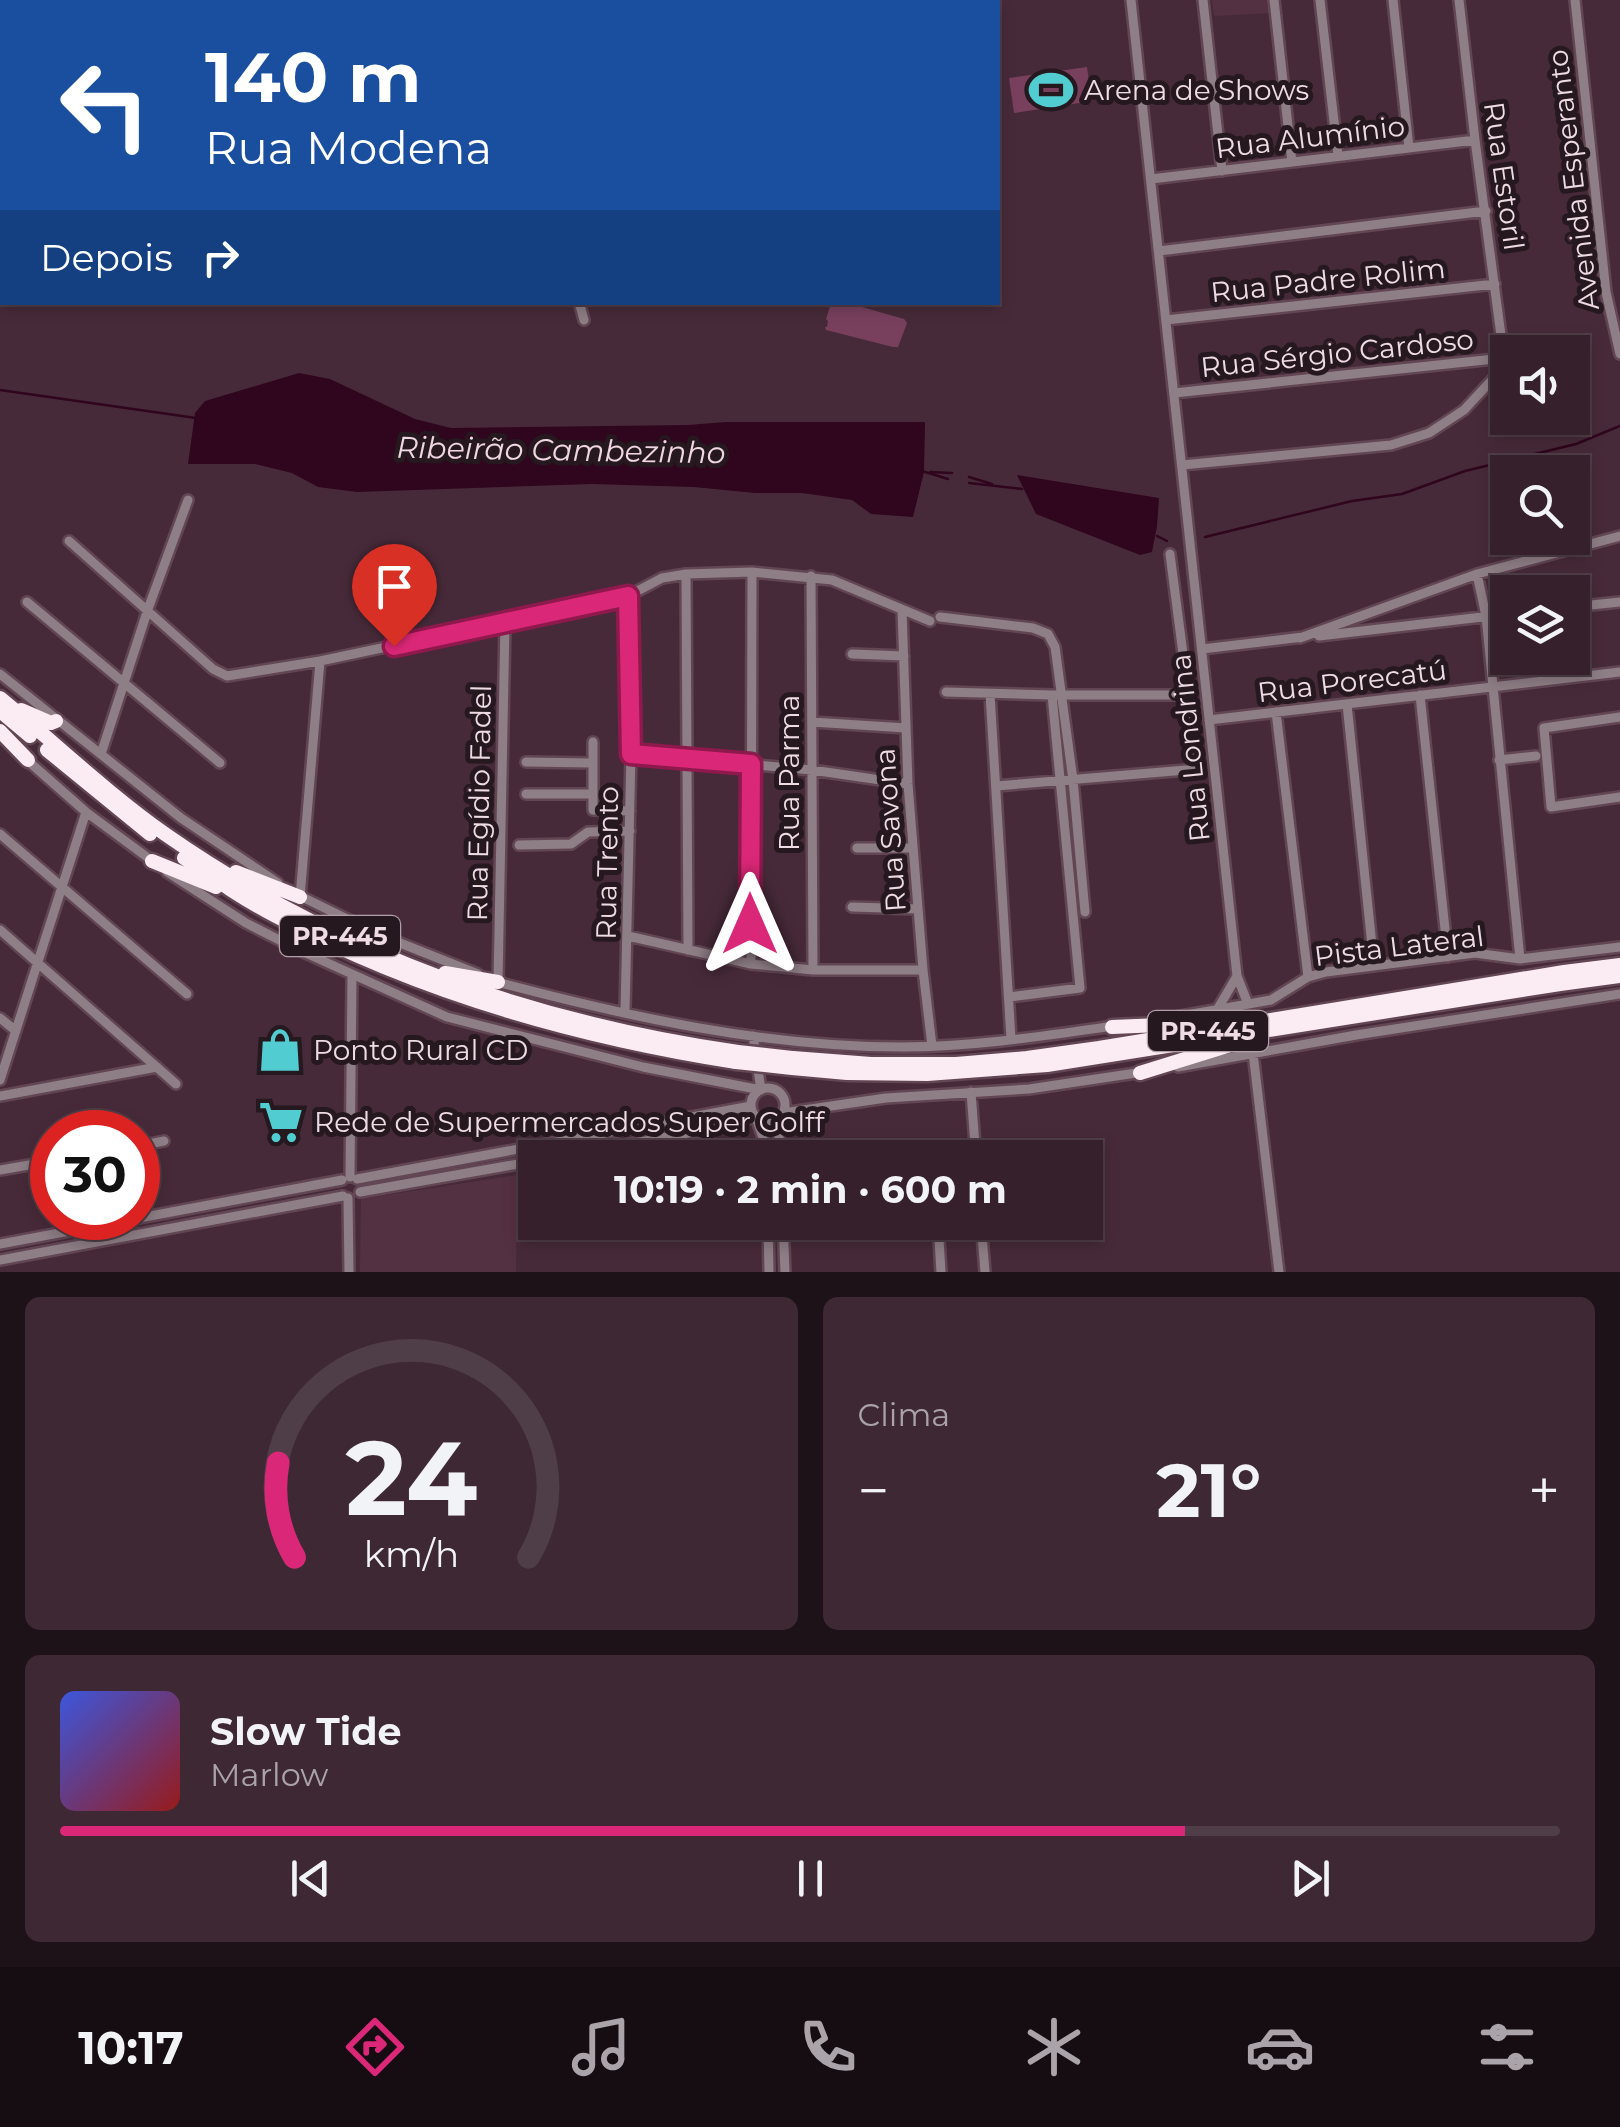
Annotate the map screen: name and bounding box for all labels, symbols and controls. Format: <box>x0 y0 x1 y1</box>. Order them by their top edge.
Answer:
text: 140 m <box>205 34 421 120</box>
icon: left <box>40 40 170 170</box>
street label: Avenida Esperanto <box>1540 48 1606 312</box>
sports icon: Arena de Shows <box>1027 66 1075 114</box>
place label: Arena de Shows <box>1084 73 1309 107</box>
street label: Rua Estoril <box>1477 100 1531 252</box>
street label: Rua Alumínio <box>1213 109 1407 165</box>
text: Rua Modena <box>205 120 492 175</box>
icon: right <box>193 230 248 285</box>
text: Depois <box>40 234 173 281</box>
street label: Rua Padre Rolim <box>1209 251 1447 309</box>
street label: Rua Sérgio Cardoso <box>1199 322 1475 384</box>
map controls <box>1490 335 1590 675</box>
button: sound <box>1490 335 1590 435</box>
water label: Ribeirão Cambezinho <box>396 429 726 471</box>
button: search <box>1490 455 1590 555</box>
pin <box>352 544 437 647</box>
icon: arrive <box>367 559 422 614</box>
button: layers <box>1490 575 1590 675</box>
street label: Rua Londrina <box>1163 652 1217 844</box>
street label: Rua Porecatú <box>1255 653 1449 709</box>
street label: Rua Egídio Fadel <box>460 684 498 922</box>
street label: Rua Parma <box>772 695 806 851</box>
street label: Rua Savona <box>867 747 913 913</box>
street label: Rua Trento <box>589 786 625 940</box>
position arrow <box>698 872 802 976</box>
road number: PR-445 <box>280 916 400 956</box>
street label: Pista Lateral <box>1312 919 1486 973</box>
road number: PR-445 <box>1148 1011 1268 1051</box>
shop icon: Ponto Rural CD <box>256 1026 304 1074</box>
place label: Ponto Rural CD <box>313 1033 528 1067</box>
supermarket icon: Rede de Supermercados Super Golff <box>257 1098 305 1146</box>
place label: Rede de Supermercados Super Golff <box>314 1105 826 1139</box>
speed limit sign: 30 <box>30 1110 160 1240</box>
text: 10:19 · 2 min · 600 m <box>614 1166 1007 1213</box>
text: Clima <box>858 1395 950 1434</box>
text: 24 <box>345 1414 477 1541</box>
text: 21° <box>1156 1444 1261 1536</box>
text: − <box>858 1457 889 1524</box>
text: + <box>1528 1457 1560 1524</box>
text: km/h <box>364 1532 459 1576</box>
text: Slow Tide <box>210 1708 402 1755</box>
text: Marlow <box>210 1755 328 1794</box>
icon: previous <box>283 1851 338 1906</box>
icon: pause <box>783 1851 838 1906</box>
icon: next <box>1283 1851 1338 1906</box>
icon: directions <box>340 2012 410 2082</box>
icon: music <box>566 2012 636 2082</box>
icon: phone <box>793 2012 863 2082</box>
icon: climate <box>1019 2012 1089 2082</box>
icon: car <box>1245 2012 1315 2082</box>
icon: filters <box>1472 2012 1542 2082</box>
text: 10:17 <box>78 2020 184 2075</box>

